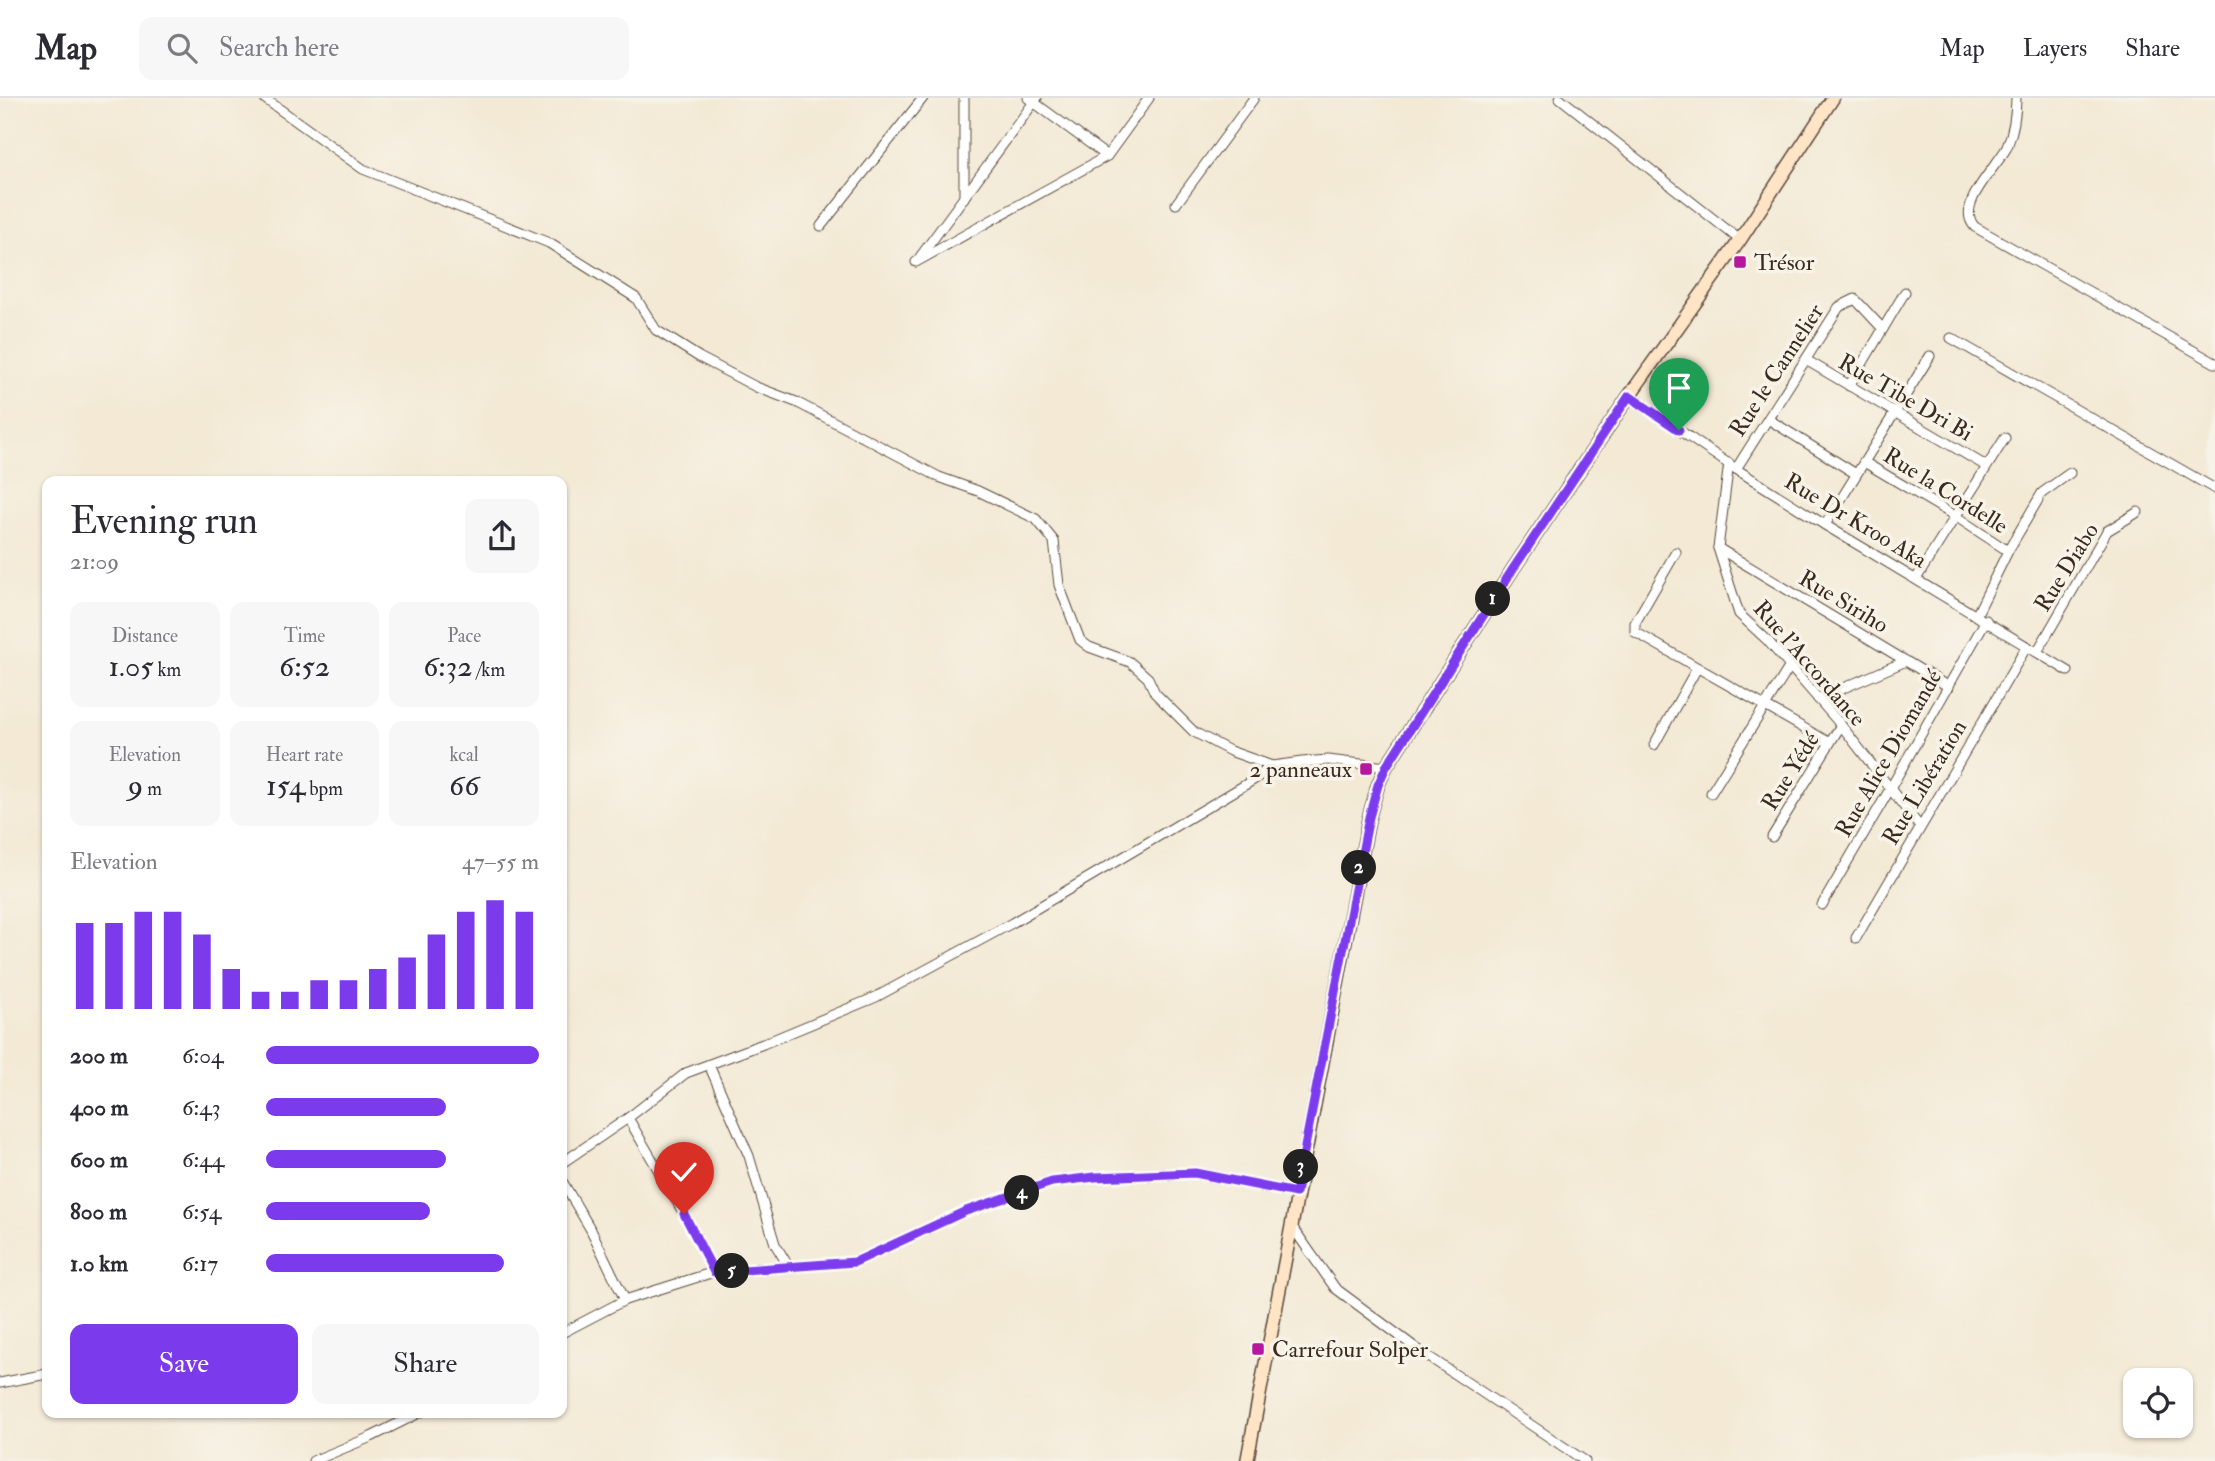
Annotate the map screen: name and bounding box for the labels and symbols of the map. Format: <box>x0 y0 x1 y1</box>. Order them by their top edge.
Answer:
place label: Trésor <box>1754 248 1815 277</box>
marker: Trésor <box>1732 254 1748 270</box>
street label: Rue le Cannelier <box>1723 298 1830 442</box>
street label: Rue Tibe Dri Bi <box>1833 347 1978 448</box>
pin <box>1649 358 1709 430</box>
street label: Rue la Cordelle <box>1878 441 2014 540</box>
street label: Rue Dr Kroo Aka <box>1779 466 1933 575</box>
street label: Rue Diabo <box>2028 517 2105 617</box>
street label: Rue Siriho <box>1794 563 1894 639</box>
pin: 1 <box>1476 582 1510 616</box>
street label: Rue l'Accordance <box>1747 594 1872 733</box>
street label: Rue Alice Diomandé <box>1829 664 1948 842</box>
street label: Rue Libération <box>1876 714 1973 850</box>
street label: Rue Yédé <box>1755 726 1826 816</box>
place label: 2 panneaux <box>1250 755 1352 785</box>
marker: 2 panneaux <box>1358 761 1374 777</box>
pin: 2 <box>1342 850 1376 886</box>
pin <box>654 1142 714 1214</box>
pin: 3 <box>1284 1150 1318 1184</box>
pin: 4 <box>1004 1176 1040 1210</box>
pin: 5 <box>714 1254 750 1288</box>
place label: Carrefour Solper <box>1272 1335 1428 1365</box>
marker: Carrefour Solper <box>1250 1341 1266 1357</box>

